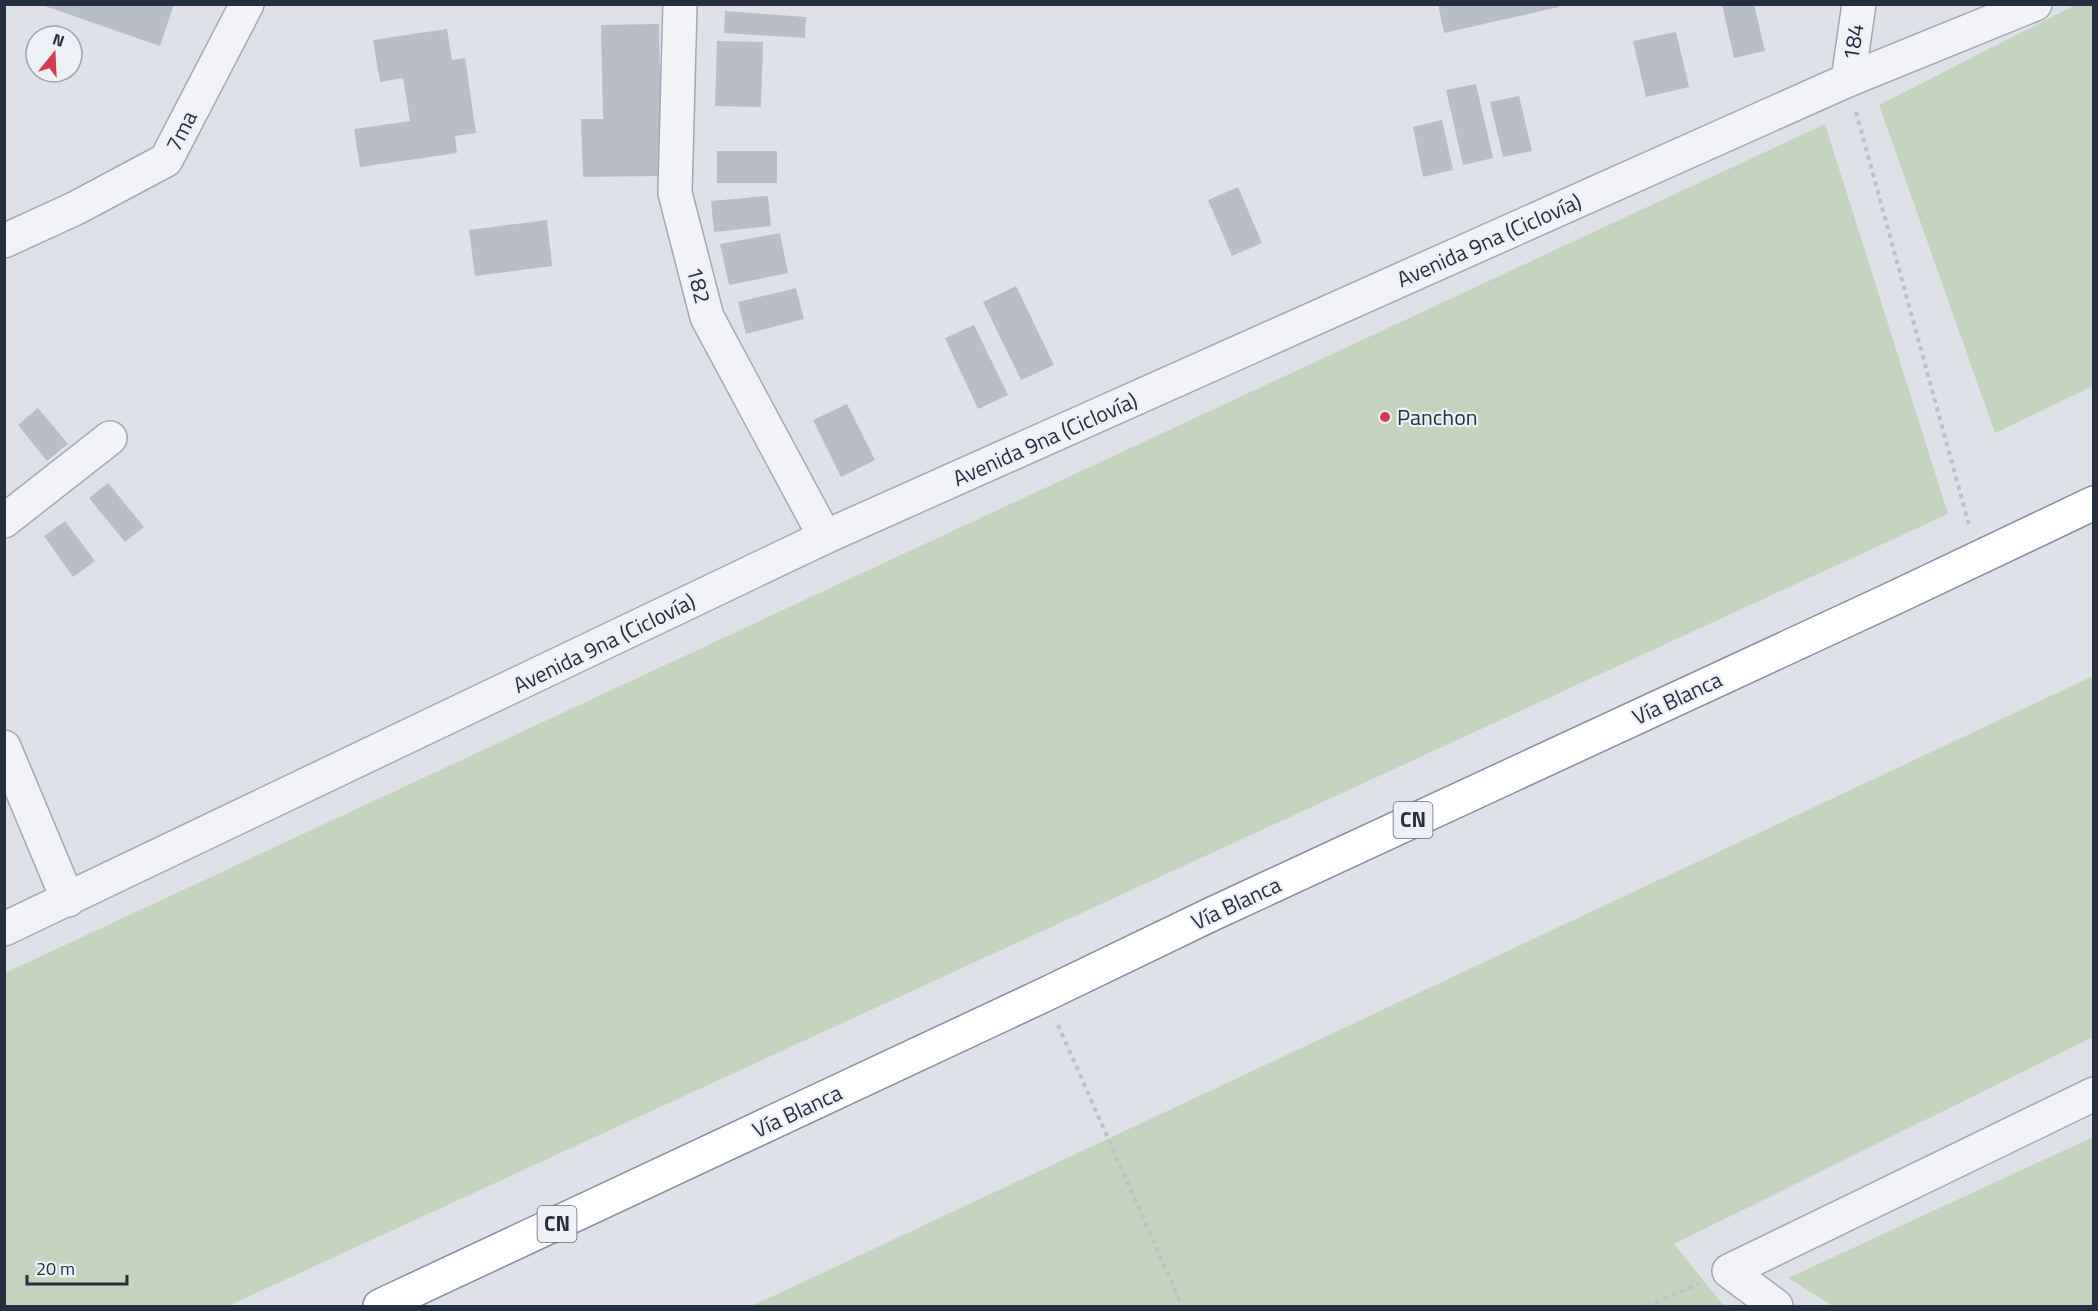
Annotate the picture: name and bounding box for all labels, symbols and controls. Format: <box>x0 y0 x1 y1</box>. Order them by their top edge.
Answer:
street label: 184 <box>1833 21 1873 63</box>
north arrow <box>24 24 84 84</box>
text: N <box>50 27 68 53</box>
street label: 7ma <box>156 105 206 157</box>
street label: Avenida 9na (Ciclovía) <box>1391 184 1587 296</box>
street label: 182 <box>678 263 720 307</box>
street label: Avenida 9na (Ciclovía) <box>947 383 1143 495</box>
place label: Panchon <box>1397 400 1478 434</box>
marker: Panchon <box>1378 410 1392 424</box>
street label: Avenida 9na (Ciclovía) <box>507 584 701 702</box>
street label: Vía Blanca <box>1627 662 1727 734</box>
road number: CN <box>1394 802 1432 838</box>
street label: Vía Blanca <box>1186 867 1286 939</box>
street label: Vía Blanca <box>747 1075 847 1147</box>
road number: CN <box>538 1206 576 1242</box>
scale bar <box>27 1248 128 1286</box>
text: 20 m <box>36 1255 75 1282</box>

